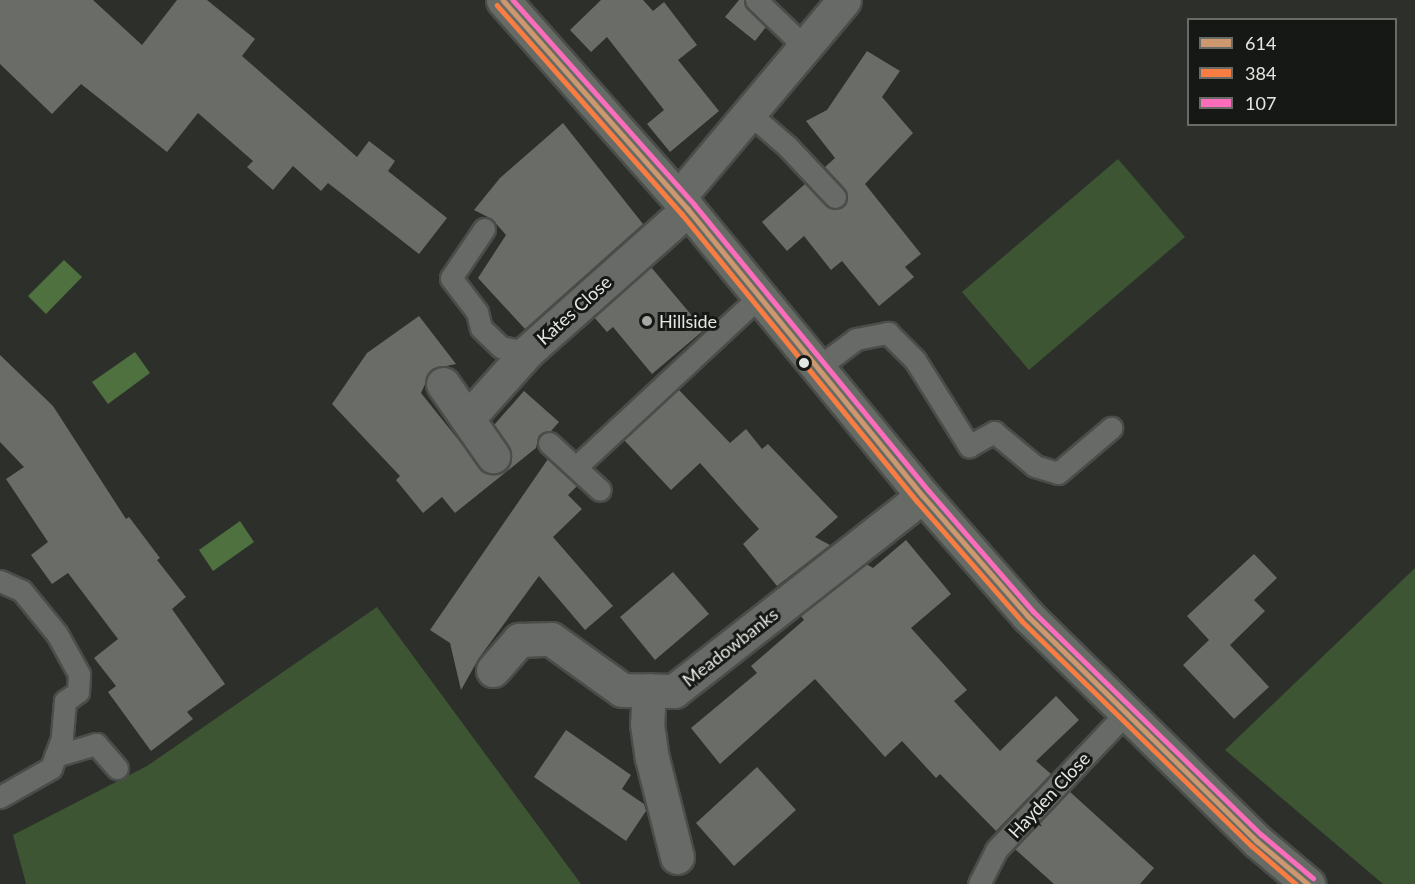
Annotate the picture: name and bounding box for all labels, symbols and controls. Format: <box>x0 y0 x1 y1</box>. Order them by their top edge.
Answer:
legend <box>1187 18 1397 126</box>
text: 614 <box>1245 32 1276 54</box>
text: 384 <box>1245 62 1276 84</box>
text: 107 <box>1245 92 1276 114</box>
street label: Kates Close <box>532 271 616 349</box>
place label: Hillside <box>659 310 717 332</box>
marker: Hillside <box>640 314 654 328</box>
unlabelled marker <box>798 357 810 369</box>
street label: Meadowbanks <box>678 603 782 691</box>
street label: Hayden Close <box>1004 748 1094 842</box>

